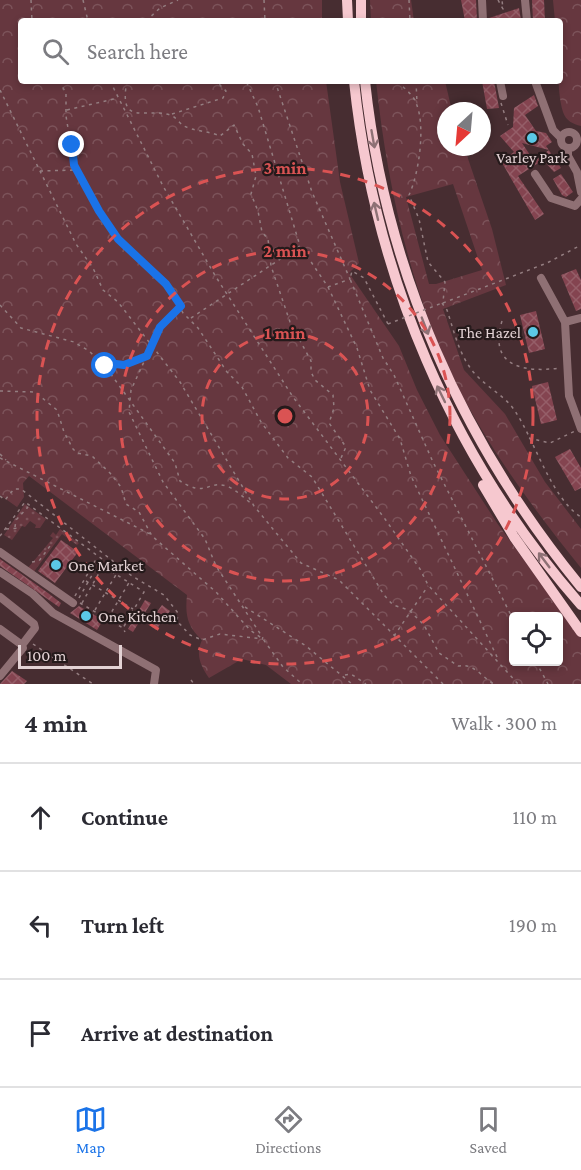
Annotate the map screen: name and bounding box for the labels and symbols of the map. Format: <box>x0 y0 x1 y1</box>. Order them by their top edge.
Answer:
north arrow <box>437 102 491 156</box>
one-way arrow <box>368 129 379 148</box>
route end <box>58 131 84 157</box>
marker: Varley Park <box>525 131 539 145</box>
place label: Varley Park <box>496 149 568 167</box>
text: 3 min <box>263 158 307 178</box>
one-way arrow <box>369 202 381 221</box>
text: 2 min <box>263 241 307 261</box>
one-way arrow <box>420 317 431 335</box>
text: 1 min <box>265 323 306 343</box>
place label: The Hazel <box>458 324 521 341</box>
marker: The Hazel <box>526 325 540 339</box>
route start <box>91 352 117 378</box>
one-way arrow <box>435 386 447 404</box>
centre of rings <box>275 406 295 426</box>
one-way arrow <box>537 552 550 568</box>
place label: One Market <box>68 557 144 574</box>
marker: One Market <box>49 558 63 572</box>
place label: One Kitchen <box>98 608 177 625</box>
marker: One Kitchen <box>79 609 93 623</box>
scale bar <box>18 642 122 670</box>

